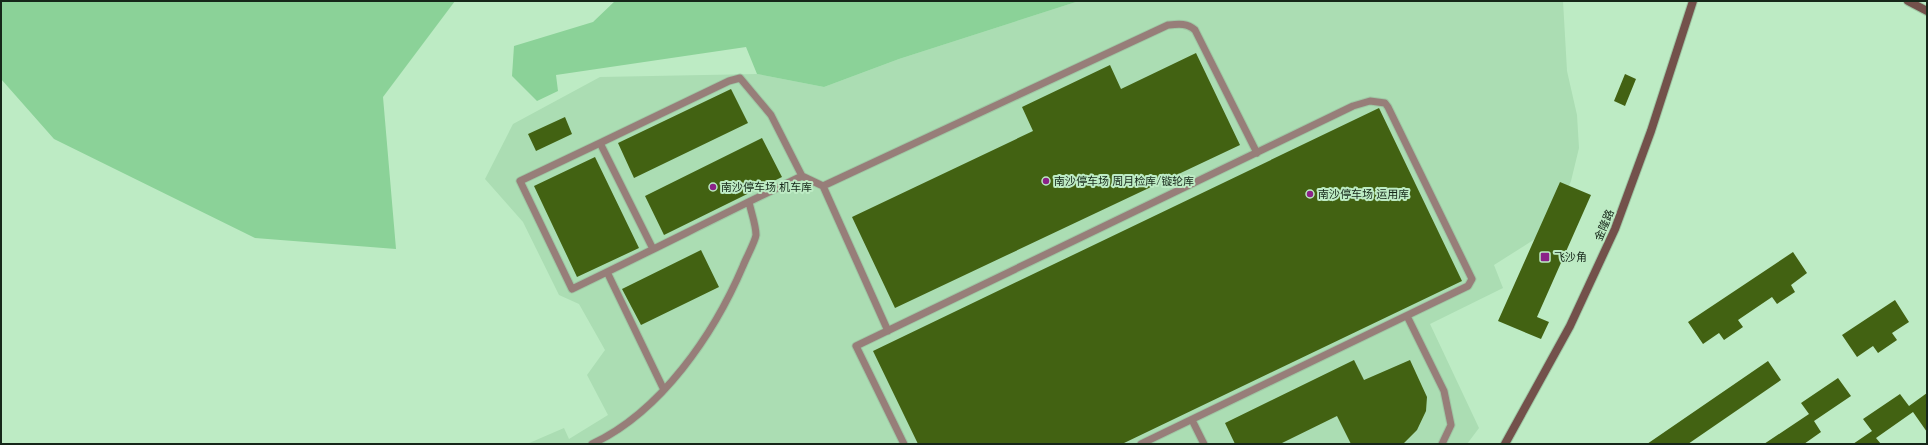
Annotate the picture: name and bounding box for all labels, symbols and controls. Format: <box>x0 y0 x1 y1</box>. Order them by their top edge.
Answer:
place label: 南沙停车场 周月检库/镟轮库 <box>1054 174 1194 188</box>
marker: 南沙停车场 周月检库/镟轮库 <box>1041 176 1051 186</box>
place label: 南沙停车场 机车库 <box>721 180 812 194</box>
marker: 南沙停车场 机车库 <box>708 182 718 192</box>
place label: 南沙停车场 运用库 <box>1318 187 1409 201</box>
marker: 南沙停车场 运用库 <box>1305 189 1315 199</box>
street label: 金隆路 <box>1591 207 1617 243</box>
place label: 飞沙角 <box>1554 250 1587 264</box>
marker: 飞沙角 <box>1539 251 1551 263</box>

